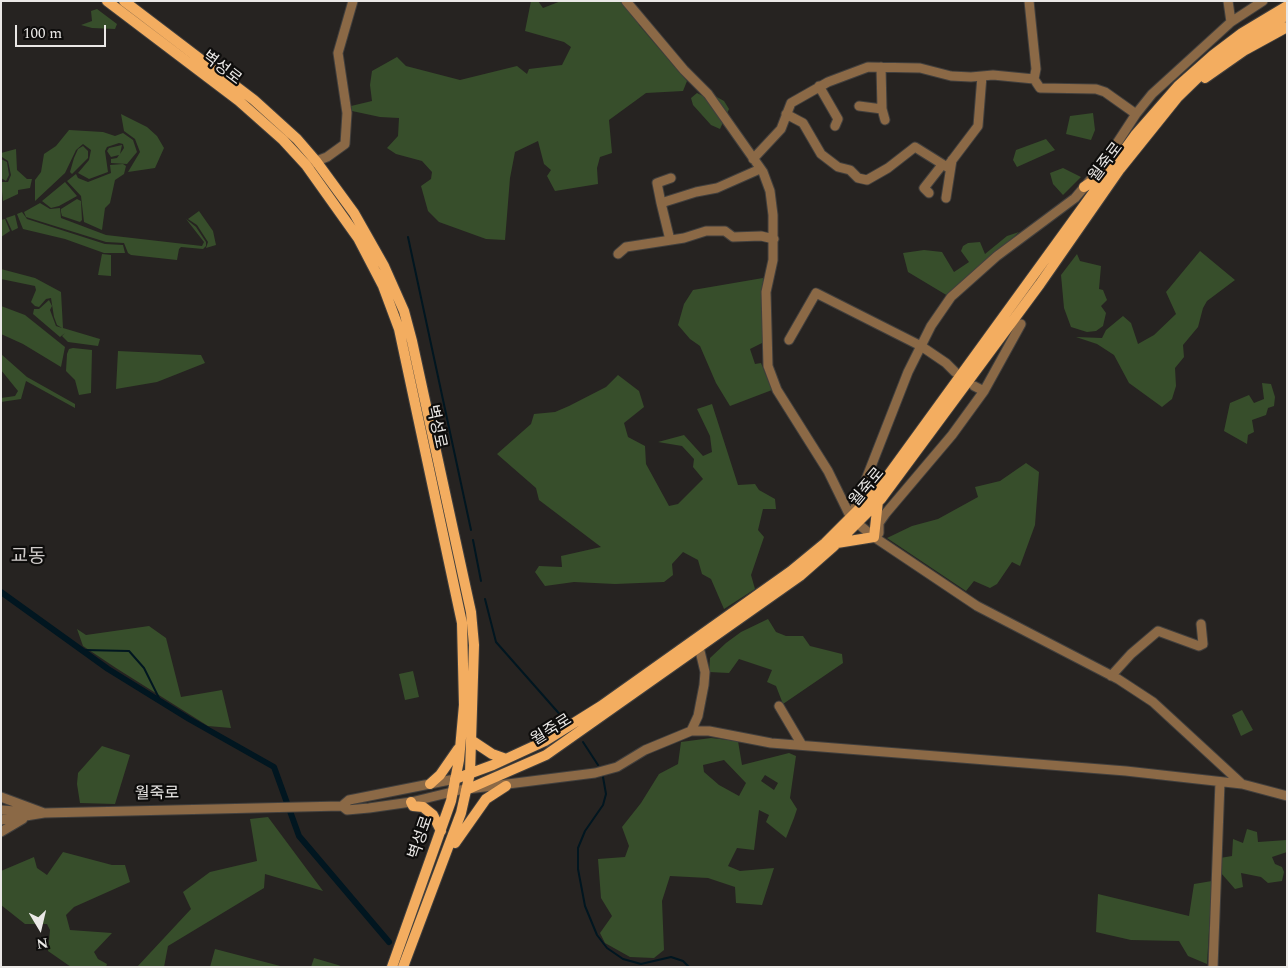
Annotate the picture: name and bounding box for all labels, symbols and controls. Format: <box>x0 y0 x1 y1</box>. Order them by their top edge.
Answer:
scale bar <box>18 15 109 47</box>
text: 100 m <box>23 22 62 45</box>
street label: 벽성로 <box>198 48 244 90</box>
street label: 월죽로 <box>1086 140 1128 186</box>
street label: 벽성로 <box>421 403 449 451</box>
street label: 월죽로 <box>846 465 890 511</box>
district label: 교동 <box>11 547 45 569</box>
street label: 월죽로 <box>528 711 576 751</box>
street label: 월죽로 <box>135 785 179 805</box>
street label: 벽성로 <box>406 814 438 862</box>
north arrow <box>15 903 65 953</box>
text: N <box>35 932 50 955</box>

